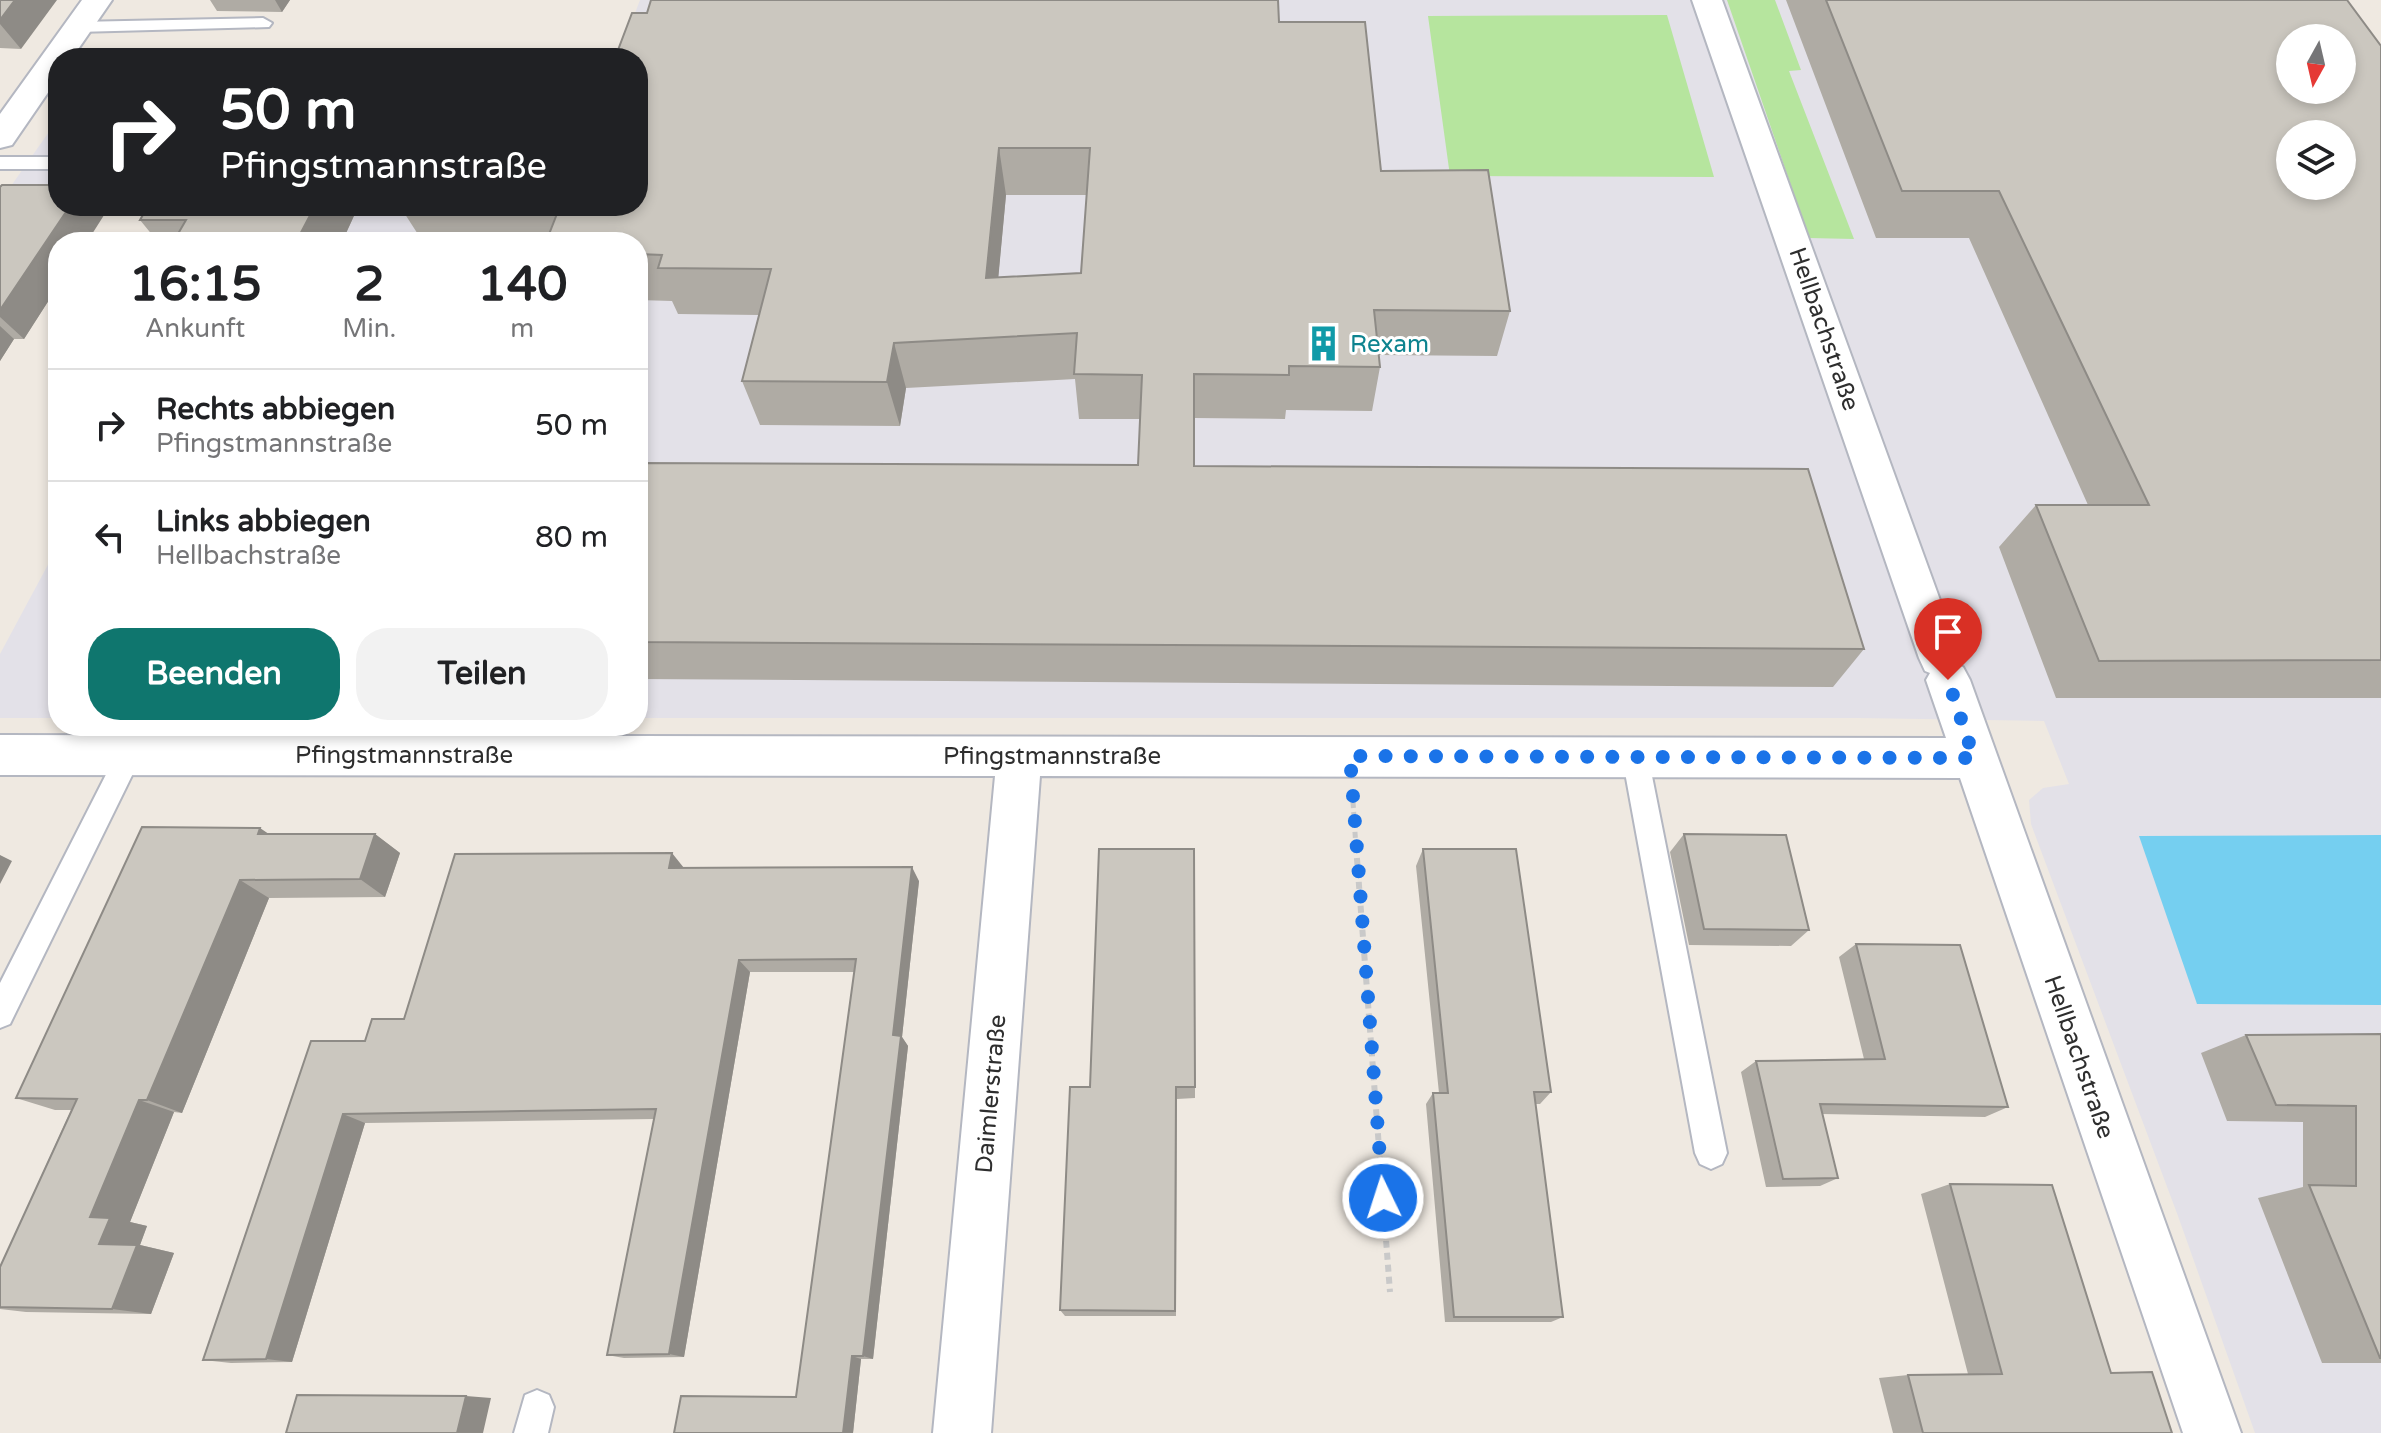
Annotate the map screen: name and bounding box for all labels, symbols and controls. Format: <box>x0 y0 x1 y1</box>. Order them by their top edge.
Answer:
north arrow <box>2276 24 2356 104</box>
map controls <box>2276 24 2356 200</box>
text: 50 m <box>220 77 356 144</box>
icon: right <box>88 80 192 184</box>
button: layers <box>2276 120 2356 200</box>
text: Pfingstmannstraße <box>220 145 547 188</box>
street label: Hellbachstraße <box>1782 244 1866 414</box>
text: 16:15 <box>129 256 262 314</box>
text: 2 <box>354 256 384 314</box>
text: 140 <box>477 256 567 314</box>
text: Ankunft <box>145 313 245 344</box>
text: Min. <box>342 313 396 344</box>
text: m <box>510 313 534 344</box>
building icon: Rexam <box>1305 325 1343 363</box>
place label: Rexam <box>1350 330 1429 359</box>
text: Rechts abbiegen <box>156 391 395 428</box>
icon: right <box>88 403 132 447</box>
text: 50 m <box>535 407 608 444</box>
text: Pfingstmannstraße <box>156 428 392 459</box>
text: Links abbiegen <box>156 503 371 540</box>
icon: left <box>88 515 132 559</box>
text: 80 m <box>535 519 608 556</box>
text: Hellbachstraße <box>156 540 341 571</box>
pin <box>1914 598 1982 680</box>
icon: arrive <box>1926 610 1970 654</box>
button: Beenden <box>88 628 340 720</box>
button: Teilen <box>356 628 608 720</box>
street label: Pfingstmannstraße <box>295 741 513 770</box>
street label: Pfingstmannstraße <box>943 742 1161 771</box>
street label: Hellbachstraße <box>2037 972 2121 1142</box>
street label: Daimlerstraße <box>970 1013 1012 1175</box>
position arrow <box>1341 1156 1425 1240</box>

